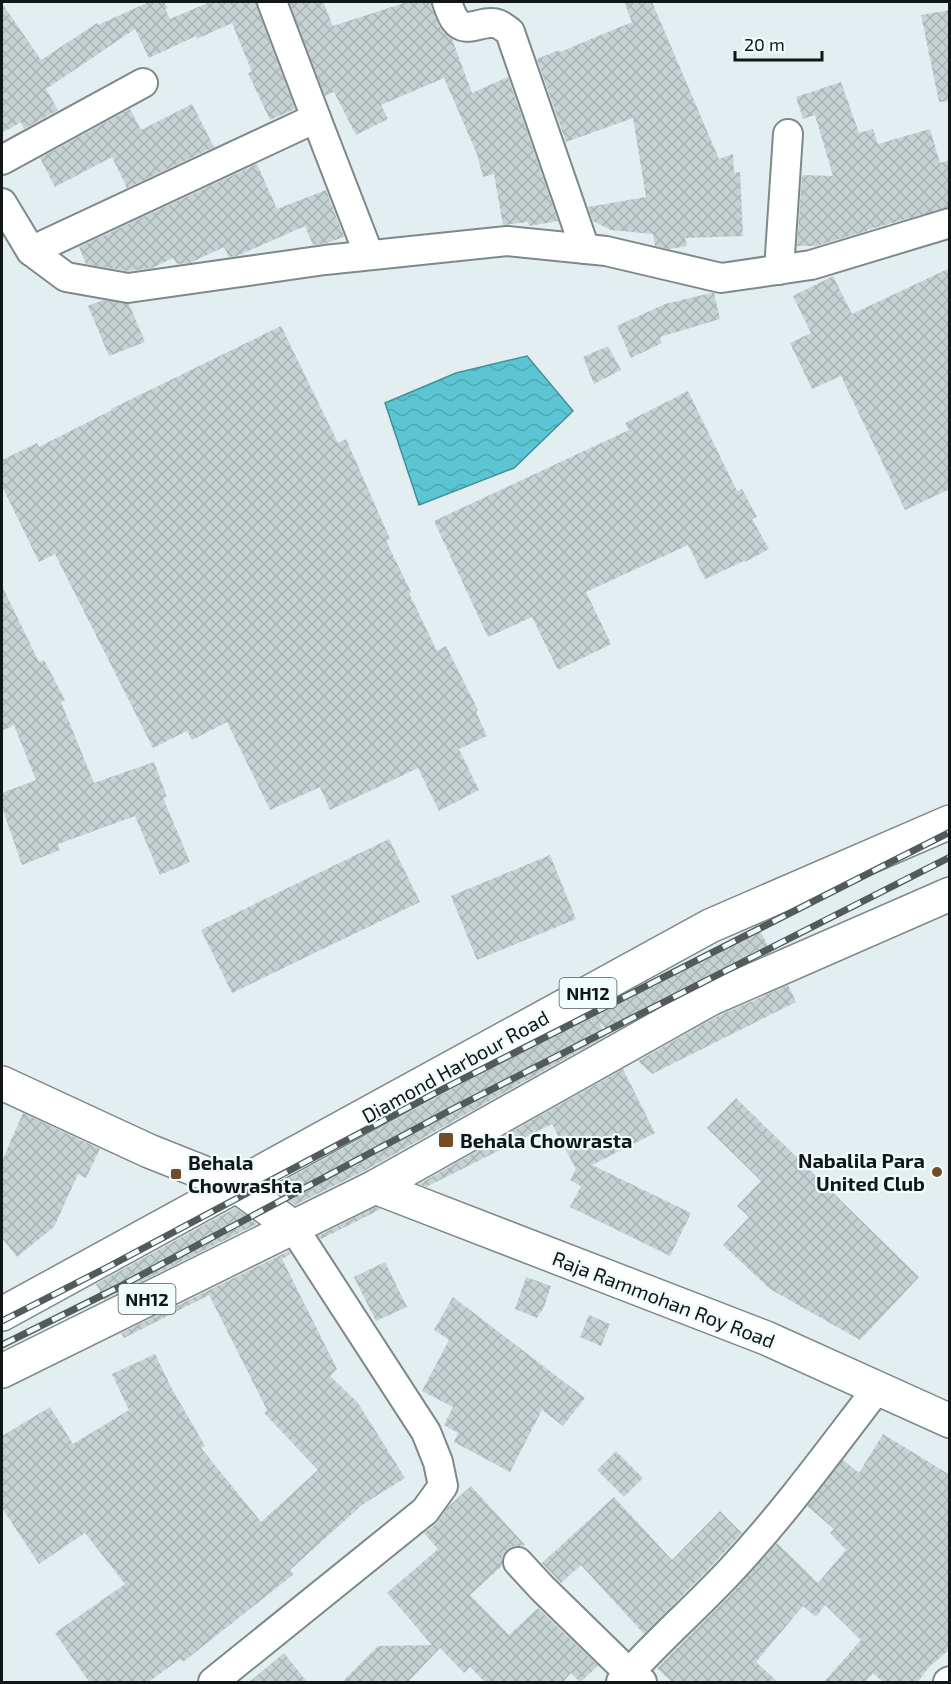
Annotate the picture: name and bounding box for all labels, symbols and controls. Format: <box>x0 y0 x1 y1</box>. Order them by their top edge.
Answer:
scale bar <box>735 24 822 62</box>
text: 20 m <box>744 33 785 55</box>
road number: NH12 <box>560 978 616 1008</box>
street label: Diamond Harbour Road <box>357 1005 553 1127</box>
place label: Behala Chowrasta <box>460 1128 632 1152</box>
marker: Behala Chowrasta <box>437 1131 455 1149</box>
place label: Nabalila Para United Club <box>798 1148 925 1195</box>
place label: Behala Chowrashta <box>188 1150 303 1197</box>
marker: Nabalila Para United Club <box>930 1165 944 1179</box>
marker: Behala Chowrashta <box>169 1167 183 1181</box>
street label: Raja Rammohan Roy Road <box>549 1245 779 1353</box>
road number: NH12 <box>118 1284 176 1314</box>

